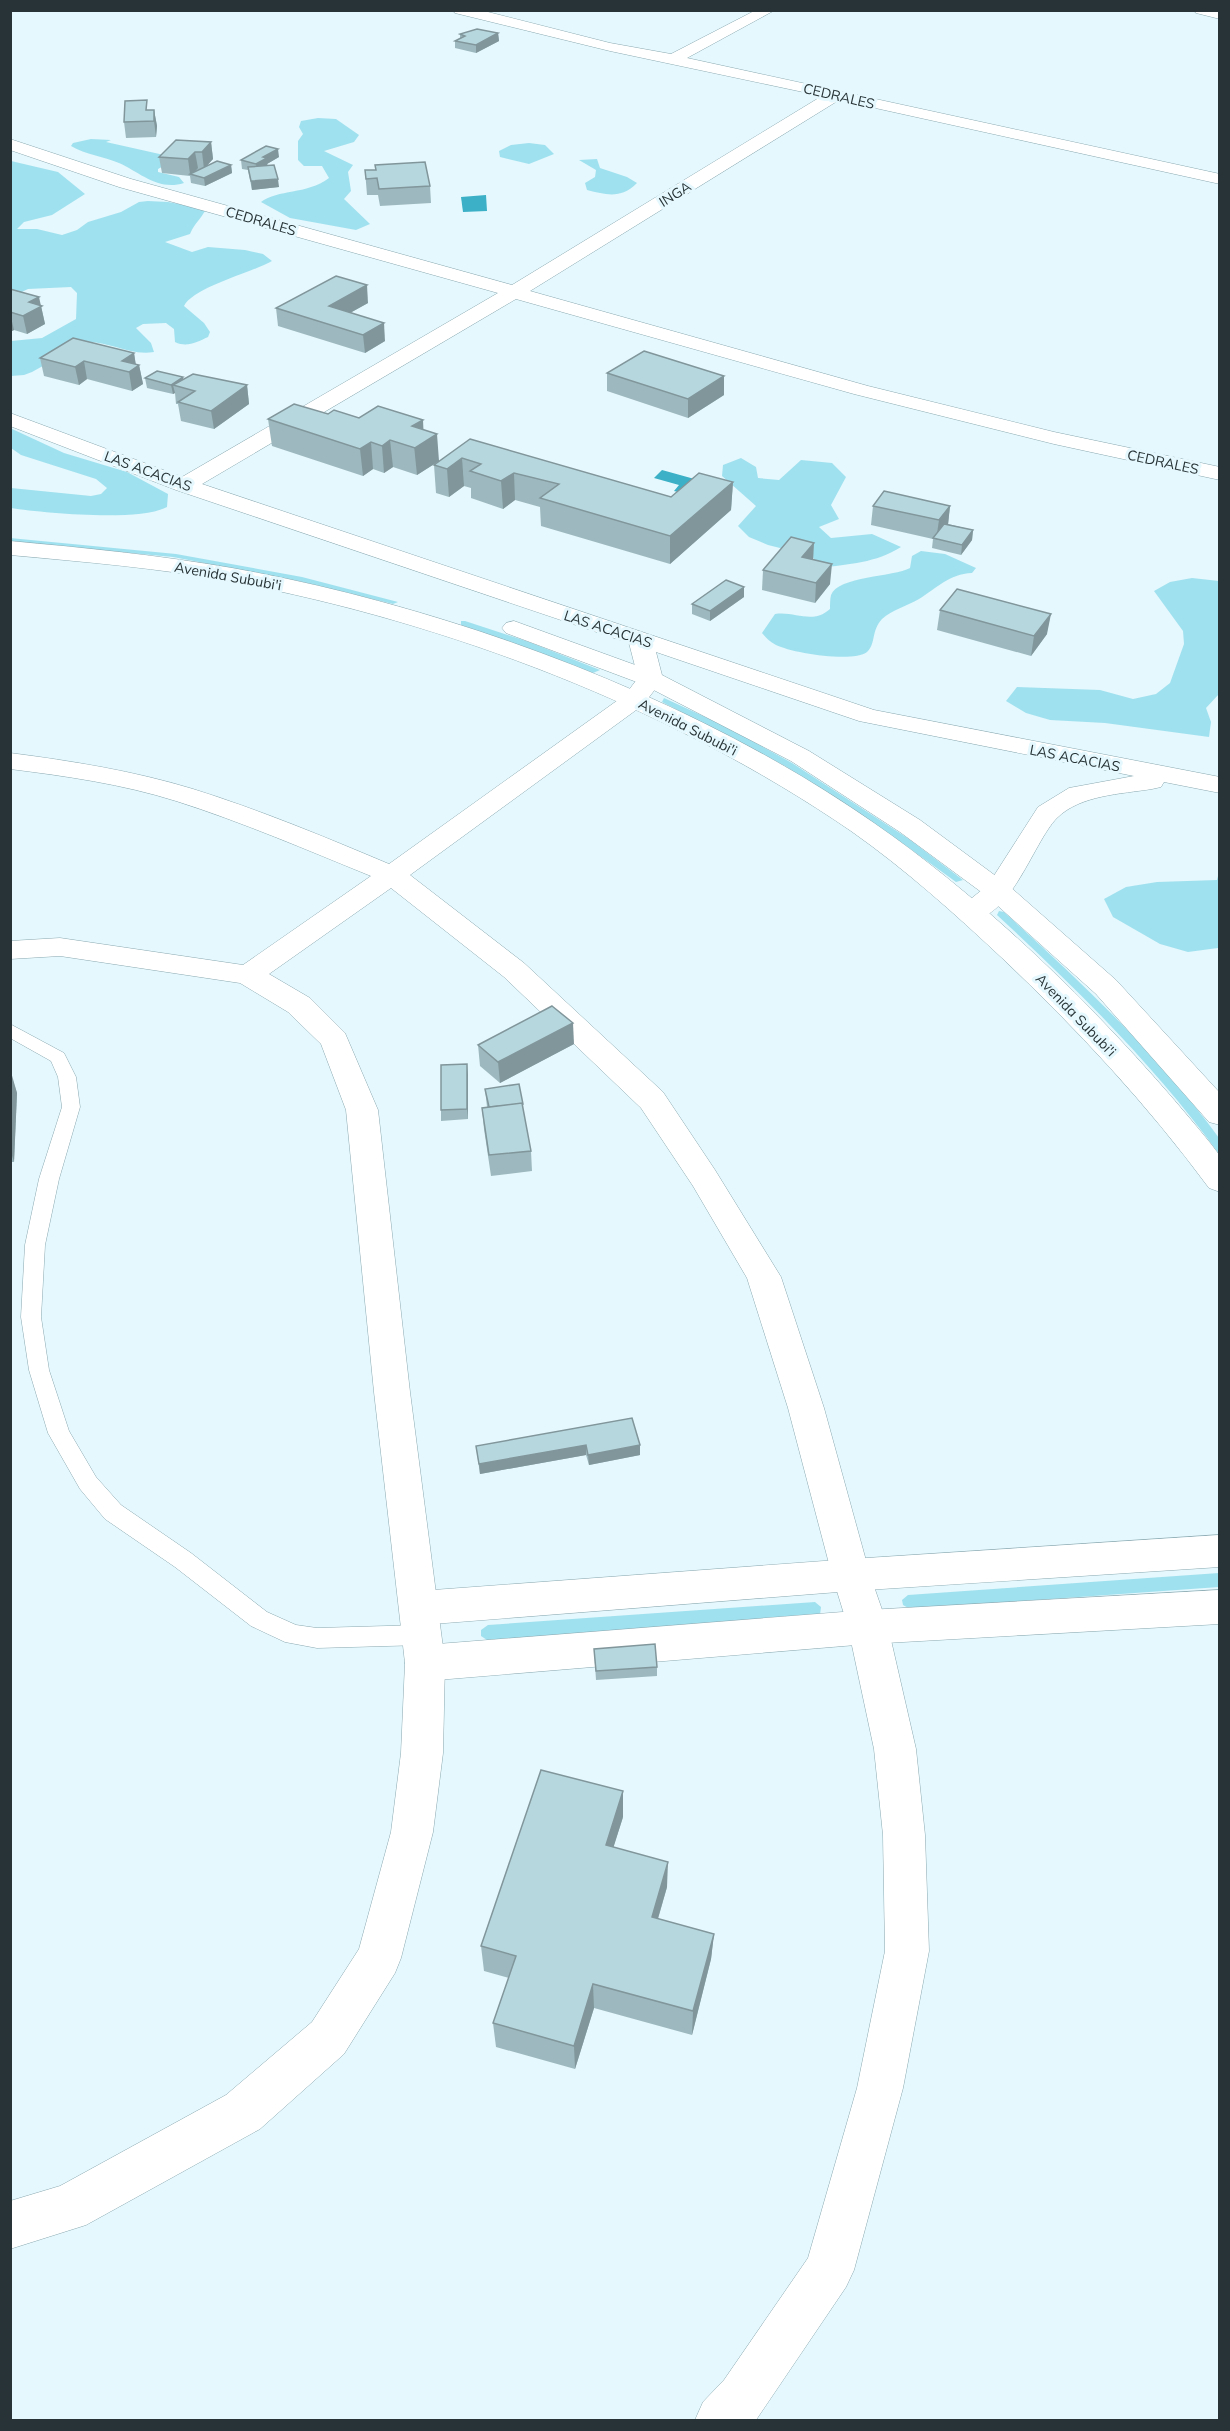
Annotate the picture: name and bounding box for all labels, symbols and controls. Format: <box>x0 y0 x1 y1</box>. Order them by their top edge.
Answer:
street label: CEDRALES <box>802 79 877 113</box>
street label: INGA <box>656 177 695 211</box>
street label: CEDRALES <box>224 202 299 240</box>
street label: CEDRALES <box>1126 446 1201 478</box>
street label: LAS ACACIAS <box>102 447 194 495</box>
street label: Avenida Sububi'i <box>173 558 283 594</box>
street label: LAS ACACIAS <box>562 606 655 652</box>
street label: Avenida Sububi'i <box>636 694 740 760</box>
street label: LAS ACACIAS <box>1028 740 1122 776</box>
street label: Avenida Sububi'i <box>1032 970 1120 1060</box>

